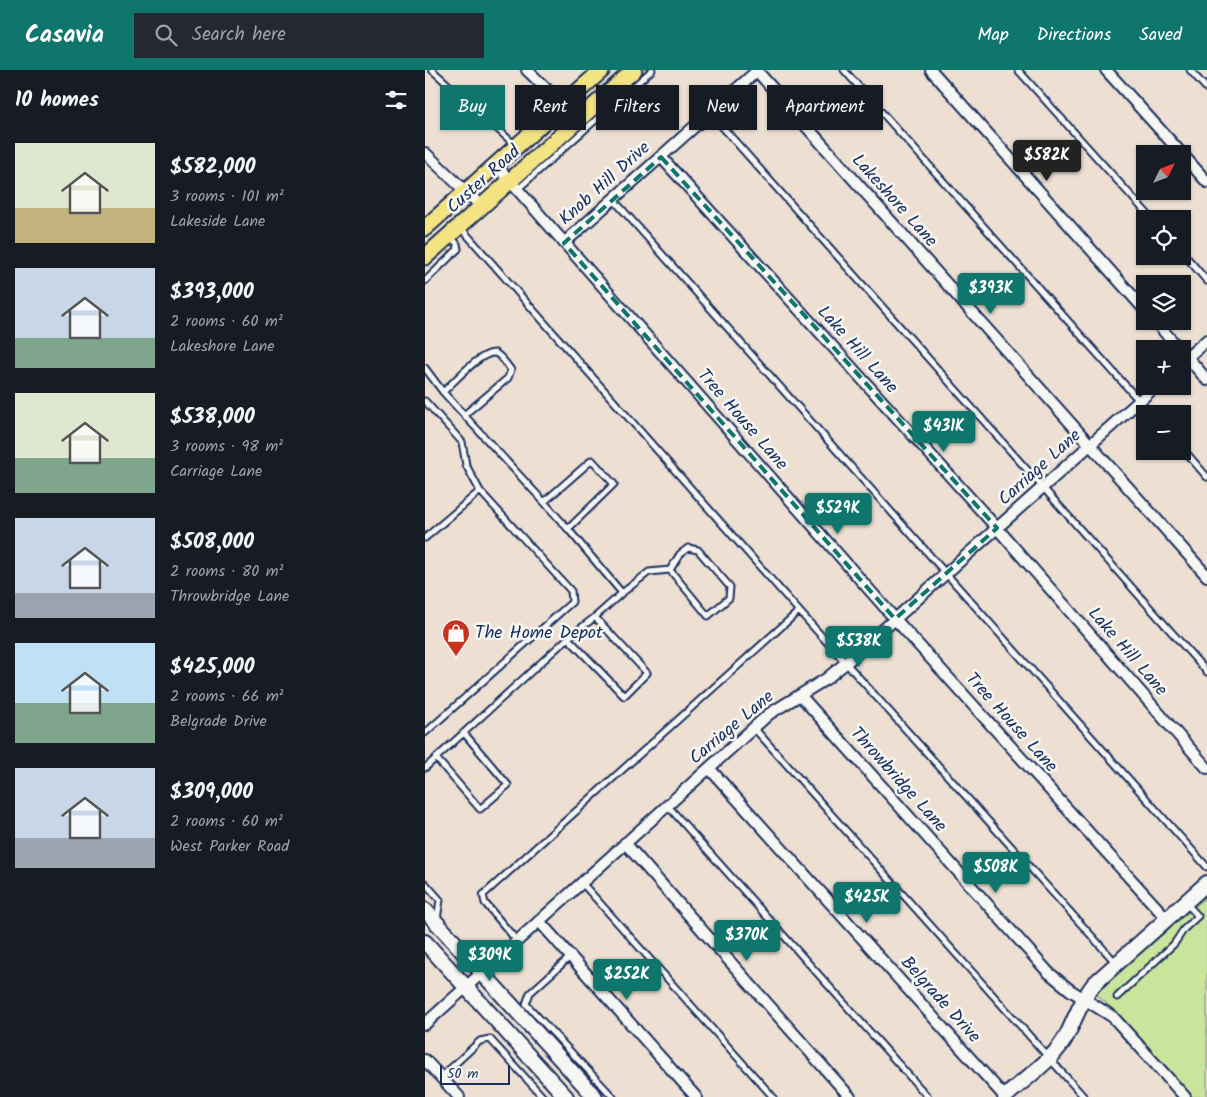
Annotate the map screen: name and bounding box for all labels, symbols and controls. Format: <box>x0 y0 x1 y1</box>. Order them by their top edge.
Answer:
search box <box>134 13 484 58</box>
text: Casavia <box>25 16 104 55</box>
text: Search here <box>192 20 286 50</box>
icon: search <box>152 21 180 49</box>
text: Map <box>977 21 1009 50</box>
text: Directions <box>1037 21 1111 50</box>
text: Saved <box>1139 21 1182 50</box>
text: 10 homes <box>15 84 99 117</box>
chip: Buy <box>440 85 505 130</box>
chip: Rent <box>515 85 586 130</box>
chip: Filters <box>596 85 679 130</box>
chip: New <box>689 85 757 130</box>
chip: Apartment <box>767 85 883 130</box>
icon: filters <box>382 86 410 114</box>
street label: Knob Hill Drive <box>553 135 657 233</box>
street label: Custer Road <box>440 138 528 221</box>
pin: $582K <box>1012 140 1082 182</box>
text: $582K <box>1024 143 1070 168</box>
north arrow <box>1136 145 1191 200</box>
map controls <box>1136 145 1191 460</box>
street label: Lakeshore Lane <box>844 148 944 254</box>
text: $582,000 <box>170 151 256 184</box>
icon: home <box>55 163 115 223</box>
text: 3 rooms · 101 m² <box>170 184 284 209</box>
text: Lakeside Lane <box>170 209 265 234</box>
button: locate <box>1136 210 1191 265</box>
pin: $393K <box>956 272 1026 315</box>
button: layers <box>1136 275 1191 330</box>
text: $393,000 <box>170 276 254 309</box>
text: $393K <box>969 276 1013 301</box>
icon: home <box>55 288 115 348</box>
street label: Lake Hill Lane <box>809 299 905 401</box>
text: 2 rooms · 60 m² <box>170 309 283 334</box>
text: Lakeshore Lane <box>170 334 274 359</box>
button: + <box>1136 340 1191 395</box>
street label: Tree House Lane <box>689 363 795 477</box>
text: $538,000 <box>170 401 255 434</box>
button: − <box>1136 405 1191 460</box>
pin: $431K <box>909 410 979 453</box>
icon: home <box>55 413 115 473</box>
text: $431K <box>923 414 965 439</box>
street label: Carriage Lane <box>992 423 1088 513</box>
text: 3 rooms · 98 m² <box>170 434 283 459</box>
text: Carriage Lane <box>170 459 262 484</box>
pin: $529K <box>803 492 873 535</box>
text: $529K <box>816 496 860 521</box>
text: $508,000 <box>170 526 254 559</box>
icon: home <box>55 538 115 598</box>
text: 2 rooms · 80 m² <box>170 559 283 584</box>
text: Throwbridge Lane <box>170 584 289 609</box>
street label: Lake Hill Lane <box>1080 601 1174 703</box>
shop icon: The Home Depot <box>441 618 471 657</box>
place label: The Home Depot <box>475 619 604 648</box>
pin: $538K <box>824 626 894 668</box>
text: $538K <box>836 629 882 654</box>
text: $425,000 <box>170 651 255 684</box>
icon: home <box>55 663 115 723</box>
street label: Tree House Lane <box>958 666 1064 780</box>
text: 2 rooms · 66 m² <box>170 684 284 709</box>
street label: Carriage Lane <box>683 684 781 772</box>
text: Belgrade Drive <box>170 709 267 734</box>
street label: Throwbridge Lane <box>842 721 954 839</box>
text: $309,000 <box>170 776 253 809</box>
icon: home <box>55 788 115 848</box>
text: 2 rooms · 60 m² <box>170 809 283 834</box>
text: West Parker Road <box>170 834 289 859</box>
pin: $508K <box>961 852 1031 894</box>
text: $508K <box>974 855 1018 880</box>
pin: $425K <box>832 882 902 924</box>
text: $425K <box>844 885 890 910</box>
pin: $370K <box>712 920 782 962</box>
text: $370K <box>725 923 769 948</box>
pin: $309K <box>455 940 525 982</box>
text: $309K <box>468 943 512 968</box>
street label: Belgrade Drive <box>893 950 987 1050</box>
pin: $252K <box>592 958 662 1001</box>
text: $252K <box>604 962 650 987</box>
scale bar <box>440 1062 510 1085</box>
text: 50 m <box>447 1063 478 1085</box>

